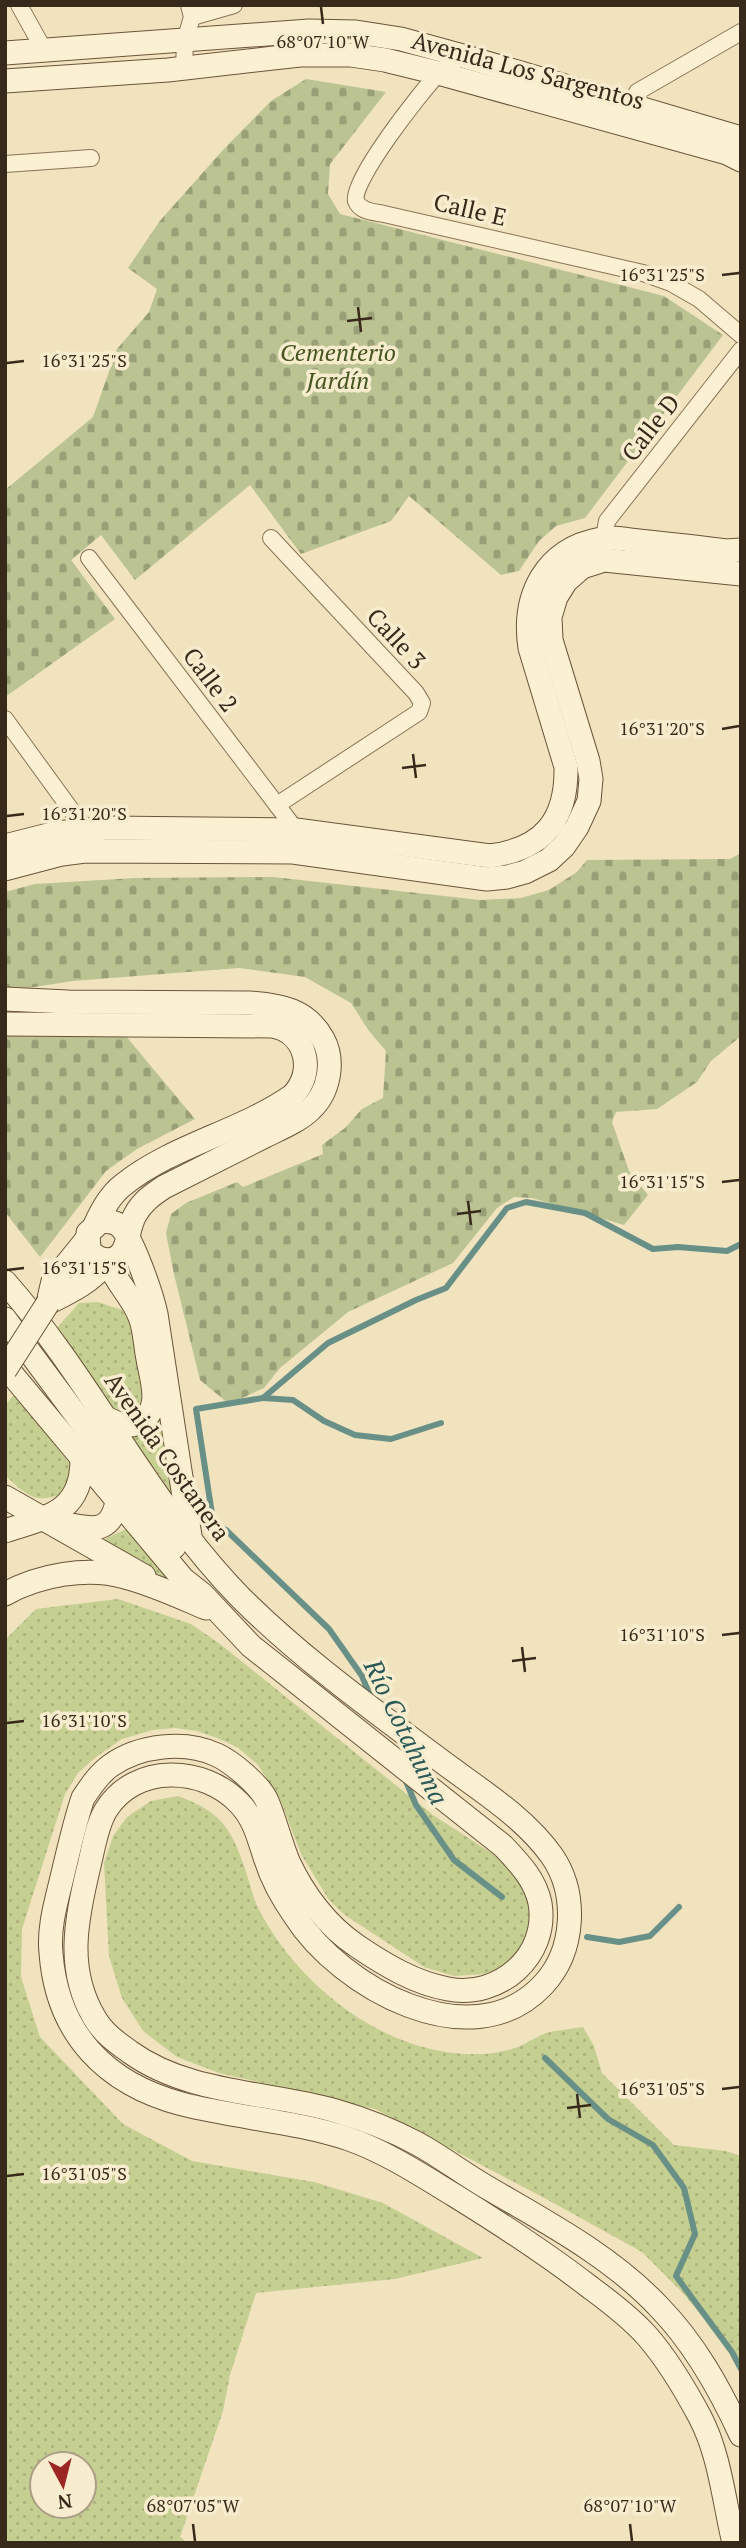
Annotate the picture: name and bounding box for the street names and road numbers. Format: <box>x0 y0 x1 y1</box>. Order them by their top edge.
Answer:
street label: Avenida Los Sargentos <box>408 24 648 116</box>
street label: Calle E <box>431 185 510 233</box>
street label: Calle D <box>614 387 686 468</box>
street label: Calle 3 <box>360 601 433 676</box>
street label: Calle 2 <box>176 641 245 718</box>
street label: Avenida Costanera <box>98 1366 238 1547</box>

